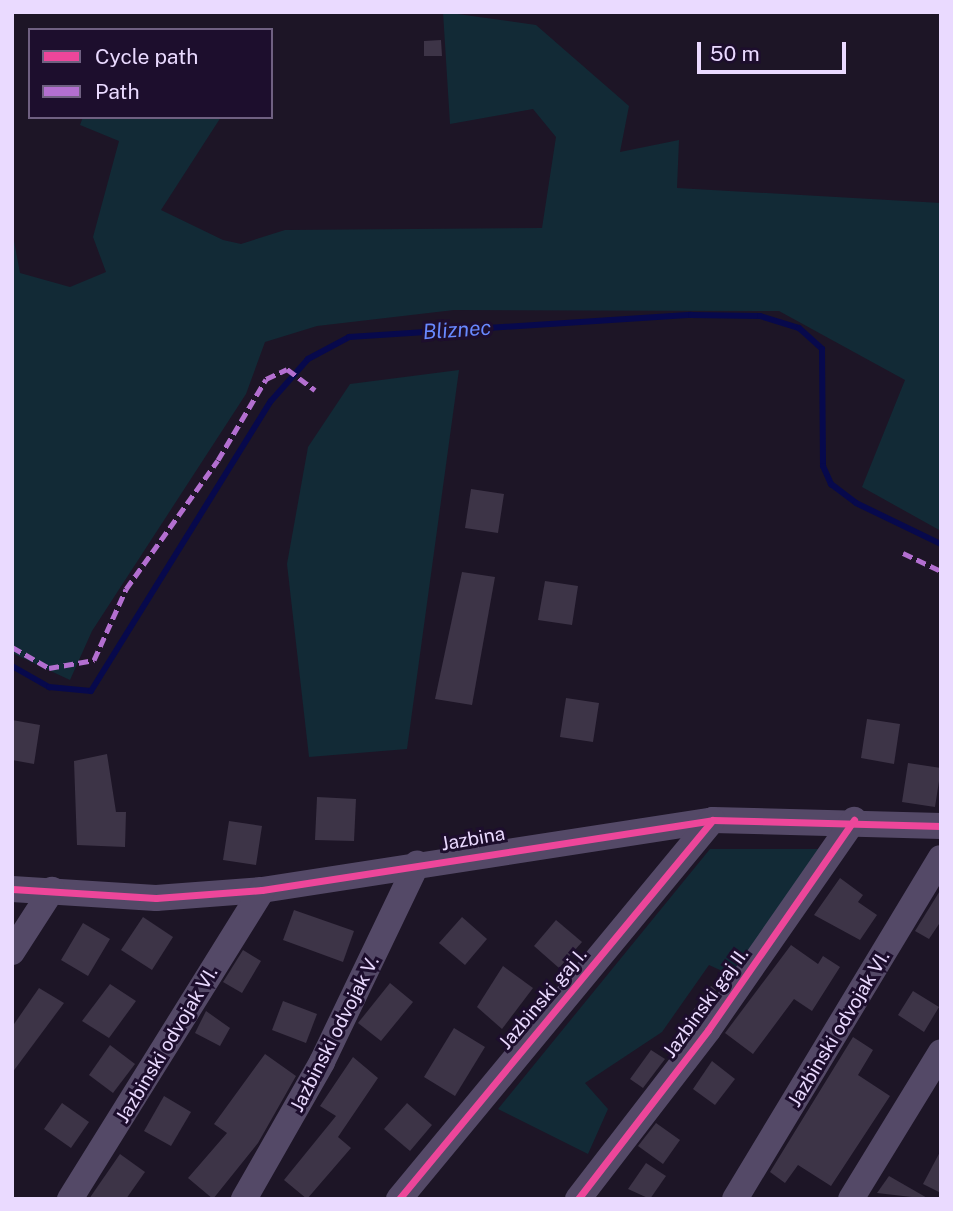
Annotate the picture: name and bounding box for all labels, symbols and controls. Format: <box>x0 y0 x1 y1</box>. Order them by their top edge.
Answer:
legend <box>28 28 273 119</box>
scale bar <box>701 28 850 72</box>
text: 50 m <box>710 41 760 66</box>
text: Cycle path <box>95 44 198 69</box>
text: Path <box>95 79 140 104</box>
water label: Bliznec <box>422 315 492 345</box>
street label: Jazbina <box>439 822 507 856</box>
street label: Jazbinski gaj I. <box>494 944 592 1054</box>
street label: Jazbinski gaj II. <box>658 944 754 1062</box>
street label: Jazbinski odvojak VI. <box>783 946 895 1112</box>
street label: Jazbinski odvojak V. <box>286 952 384 1116</box>
street label: Jazbinski odvojak VI. <box>111 962 223 1128</box>

